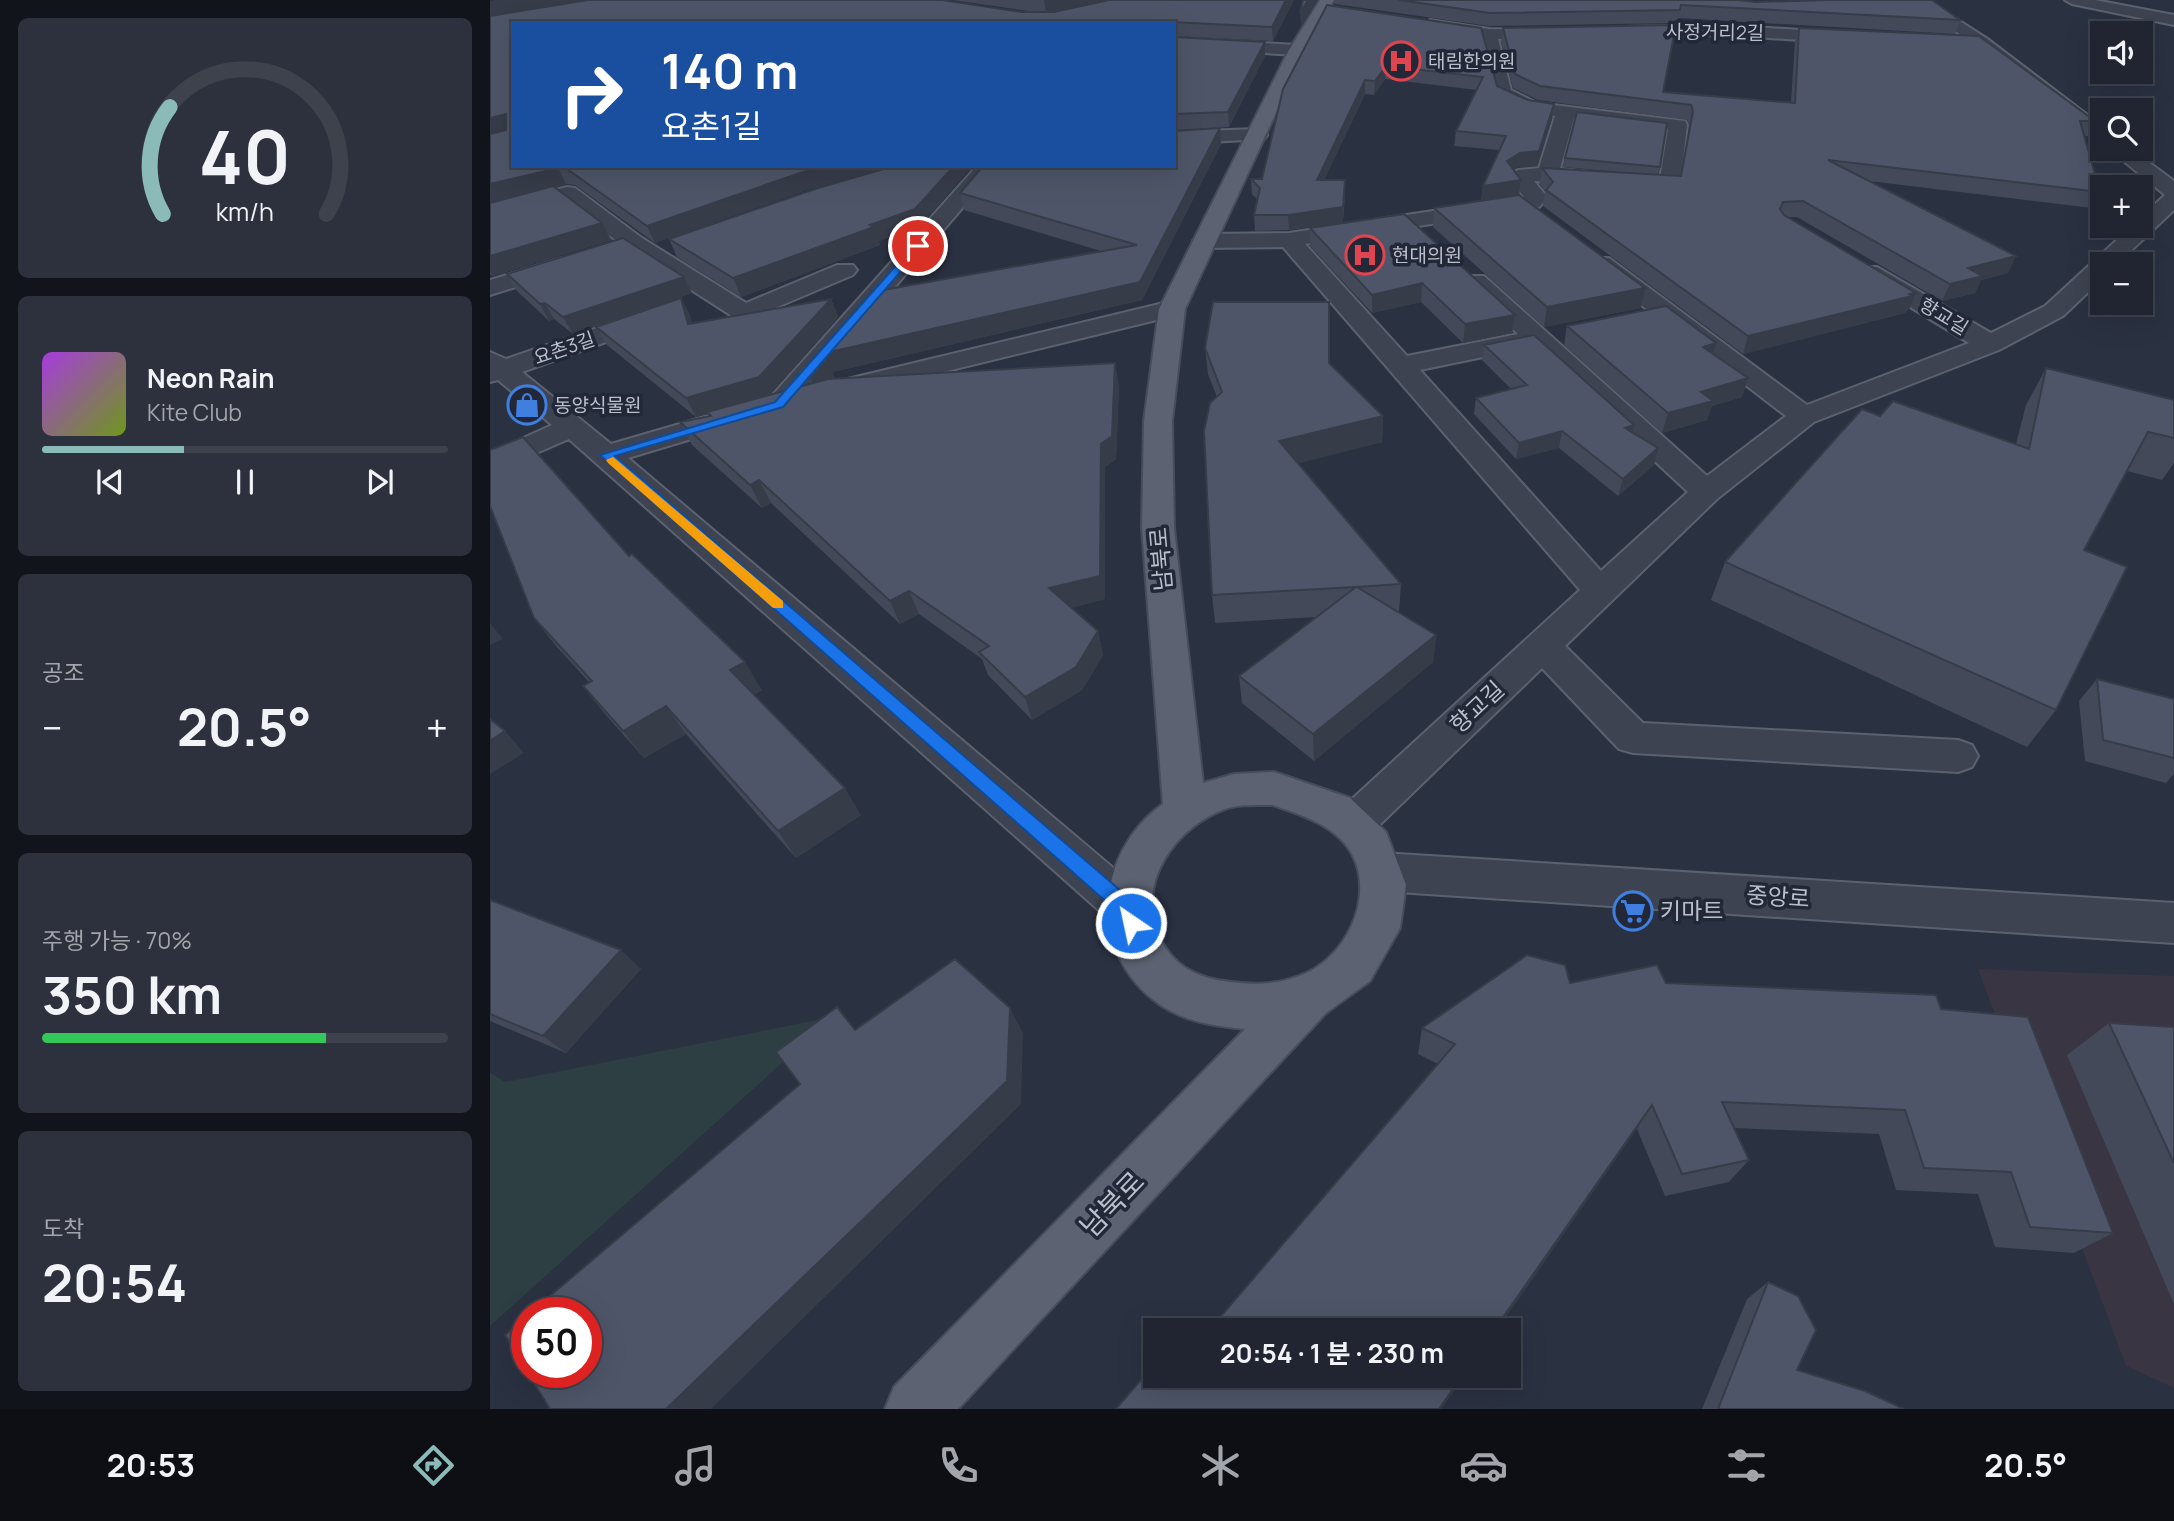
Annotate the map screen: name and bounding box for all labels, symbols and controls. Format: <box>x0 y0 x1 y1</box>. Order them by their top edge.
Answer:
street label: 사정거리2길 <box>1666 18 1764 46</box>
map controls <box>2090 21 2153 315</box>
button: sound <box>2090 21 2153 84</box>
text: 140 m <box>661 37 798 104</box>
hospital icon: 태림한의원 <box>1380 40 1422 82</box>
place label: 태림한의원 <box>1428 48 1515 74</box>
icon: right <box>546 49 637 140</box>
button: search <box>2090 98 2153 161</box>
text: 요촌1길 <box>661 104 762 148</box>
text: 40 <box>199 106 291 206</box>
button: + <box>2090 175 2153 238</box>
text: km/h <box>216 194 274 229</box>
pin <box>888 216 948 276</box>
icon: arrive <box>899 227 937 265</box>
hospital icon: 현대의원 <box>1344 234 1386 276</box>
place label: 현대의원 <box>1392 242 1462 268</box>
button: − <box>2090 252 2153 315</box>
street label: 향교길 <box>1915 291 1973 341</box>
street label: 요촌3길 <box>530 325 598 371</box>
text: Neon Rain <box>147 360 275 396</box>
shop icon: 동양식물원 <box>506 384 548 426</box>
place label: 동양식물원 <box>554 392 641 418</box>
text: Kite Club <box>147 396 242 428</box>
icon: previous <box>91 463 129 501</box>
icon: pause <box>226 463 264 501</box>
icon: next <box>361 463 399 501</box>
street label: 남북로 <box>1141 526 1179 592</box>
text: 공조 <box>42 656 84 688</box>
street label: 향교길 <box>1442 673 1510 740</box>
text: 20.5° <box>177 691 312 762</box>
text: − <box>42 701 63 753</box>
text: + <box>426 701 448 753</box>
street label: 중앙로 <box>1745 878 1811 914</box>
position arrow <box>1094 886 1168 960</box>
supermarket icon: 키마트 <box>1612 890 1654 932</box>
place label: 키마트 <box>1660 894 1723 926</box>
text: 주행 가능 · 70% <box>42 924 192 956</box>
text: 350 km <box>42 959 222 1030</box>
street label: 남북로 <box>1071 1162 1152 1244</box>
text: 도착 <box>42 1212 84 1244</box>
text: 20:54 <box>42 1247 187 1318</box>
speed limit sign: 50 <box>511 1297 602 1388</box>
text: 20:54 · 1 분 · 230 m <box>1220 1335 1444 1371</box>
icon: directions <box>409 1441 458 1490</box>
icon: music <box>671 1441 720 1490</box>
icon: phone <box>934 1441 983 1490</box>
icon: climate <box>1196 1441 1245 1490</box>
icon: car <box>1459 1441 1508 1490</box>
icon: filters <box>1722 1441 1771 1490</box>
text: 20:53 <box>107 1443 195 1487</box>
text: 20.5° <box>1984 1443 2067 1487</box>

